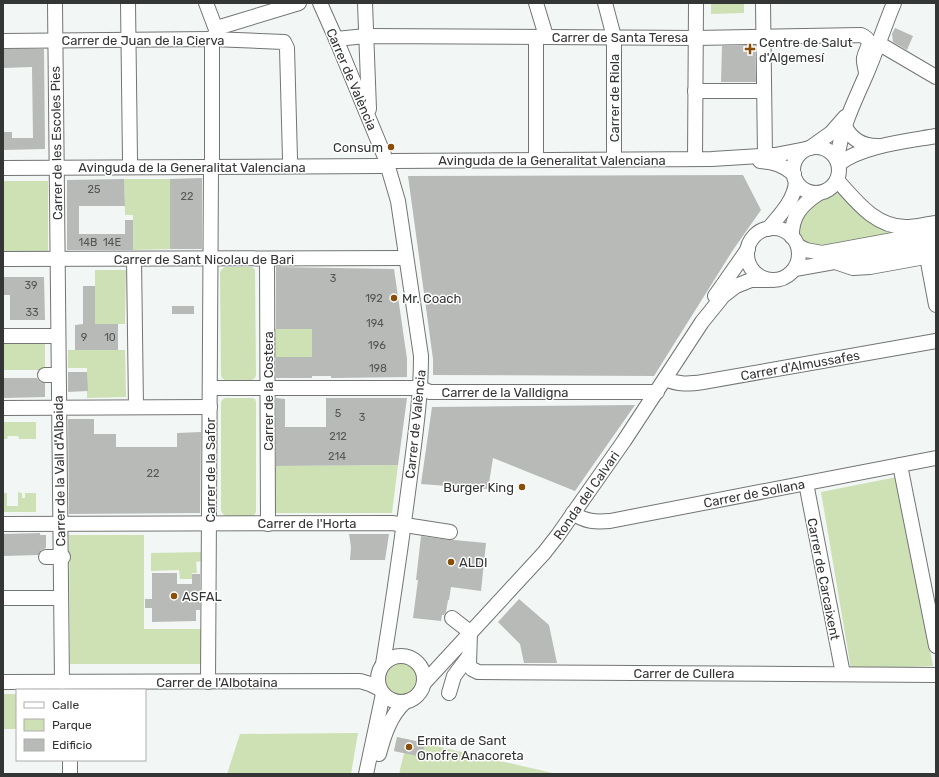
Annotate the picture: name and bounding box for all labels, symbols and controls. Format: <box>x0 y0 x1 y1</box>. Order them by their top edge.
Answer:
street label: Carrer de València <box>323 26 380 132</box>
street label: Carrer de Santa Teresa <box>552 30 688 45</box>
street label: Carrer de Juan de la Cierva <box>61 33 225 48</box>
place label: Centre de Salut d'Algemesí <box>759 35 853 66</box>
marker: Centre de Salut d'Algemesí <box>744 43 756 55</box>
street label: Carrer de Riola <box>607 54 622 142</box>
street label: Carrer de les Escoles Pies <box>48 66 65 220</box>
place label: Consum <box>333 140 383 155</box>
marker: Consum <box>386 142 396 152</box>
street label: Avinguda de la Generalitat Valenciana <box>438 153 666 169</box>
street label: Avinguda de la Generalitat Valenciana <box>78 160 306 176</box>
house number: 25 <box>88 183 101 196</box>
house number: 22 <box>181 190 193 203</box>
house number: 14B <box>79 236 97 249</box>
house number: 14E <box>103 236 121 249</box>
street label: Carrer de Sant Nicolau de Bari <box>114 252 294 267</box>
house number: 3 <box>330 272 337 285</box>
house number: 39 <box>24 279 38 292</box>
place label: Mr. Coach <box>402 291 461 306</box>
house number: 192 <box>365 292 383 305</box>
marker: Mr. Coach <box>389 293 399 303</box>
house number: 33 <box>25 306 39 319</box>
house number: 194 <box>366 317 384 330</box>
house number: 9 <box>81 331 87 344</box>
house number: 10 <box>104 331 116 344</box>
street label: Carrer de la Costera <box>261 331 276 451</box>
house number: 196 <box>368 339 386 352</box>
street label: Carrer d'Almussafes <box>739 348 861 383</box>
house number: 198 <box>369 362 387 375</box>
street label: Carrer de València <box>402 369 429 479</box>
street label: Carrer de la Valldigna <box>441 385 569 401</box>
street label: Carrer de la Vall d'Albaida <box>51 395 68 547</box>
house number: 5 <box>335 407 342 420</box>
house number: 3 <box>359 411 366 424</box>
street label: Carrer de la Safor <box>203 417 218 522</box>
house number: 212 <box>329 430 347 443</box>
street label: Ronda del Calvari <box>550 448 623 542</box>
house number: 214 <box>328 450 346 463</box>
house number: 22 <box>147 467 159 480</box>
street label: Carrer de Sollana <box>702 476 806 511</box>
place label: Burger King <box>443 480 514 496</box>
marker: Burger King <box>517 482 527 492</box>
street label: Carrer de l'Horta <box>258 516 356 531</box>
street label: Carrer de Carcaixent <box>804 517 843 641</box>
place label: ALDI <box>459 555 488 570</box>
marker: ALDI <box>446 557 456 567</box>
place label: ASFAL <box>182 589 222 604</box>
marker: ASFAL <box>169 591 179 601</box>
street label: Carrer de Cullera <box>634 666 735 681</box>
street label: Carrer de l'Albotaina <box>156 675 278 690</box>
legend <box>16 689 146 761</box>
text: Calle <box>52 698 79 712</box>
text: Parque <box>52 718 92 732</box>
place label: Ermita de Sant Onofre Anacoreta <box>417 733 524 763</box>
text: Edificio <box>52 738 92 752</box>
marker: Ermita de Sant Onofre Anacoreta <box>404 742 414 752</box>

